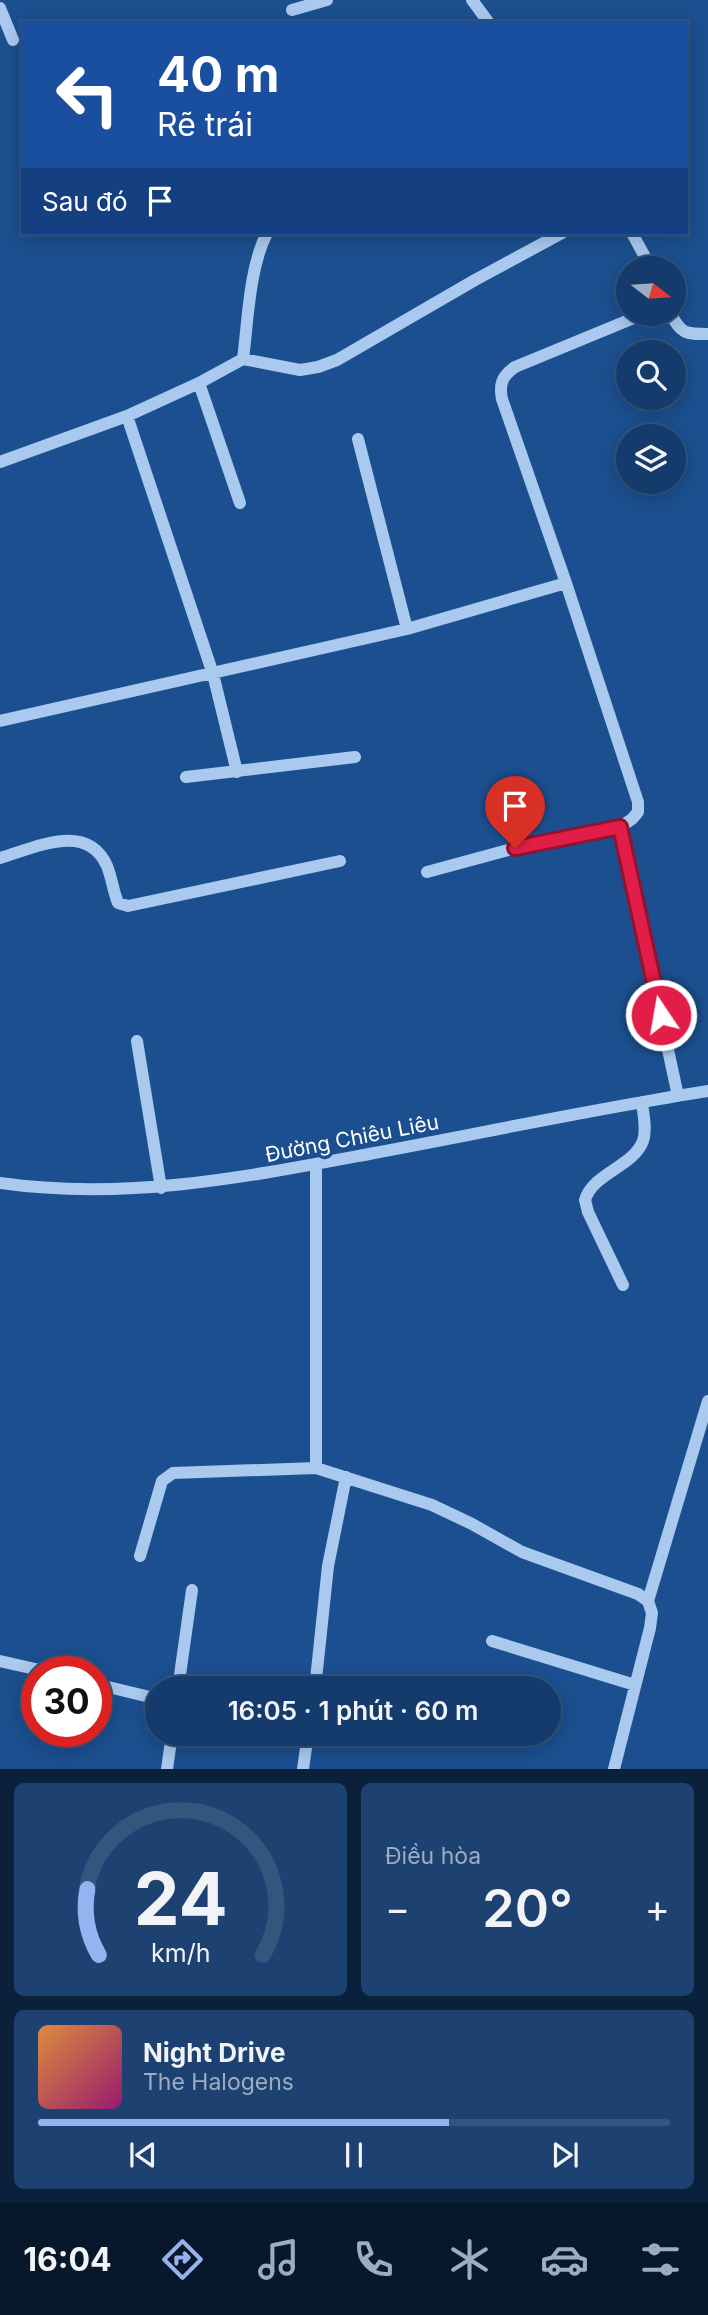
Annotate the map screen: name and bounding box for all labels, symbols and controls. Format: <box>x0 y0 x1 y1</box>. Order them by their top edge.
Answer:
text: 40 m <box>157 45 280 104</box>
icon: left <box>42 49 133 140</box>
text: Rẽ trái <box>157 105 253 144</box>
icon: arrive <box>141 182 179 220</box>
text: Sau đó <box>42 186 127 217</box>
north arrow <box>616 256 686 326</box>
map controls <box>616 256 686 494</box>
button: search <box>616 340 686 410</box>
button: layers <box>616 424 686 494</box>
pin <box>485 776 545 848</box>
icon: arrive <box>496 787 534 825</box>
position arrow <box>624 978 698 1052</box>
street label: Đường Chiêu Liêu <box>263 1109 441 1167</box>
speed limit sign: 30 <box>21 1656 112 1747</box>
text: 16:05 · 1 phút · 60 m <box>228 1695 478 1726</box>
text: Điều hòa <box>385 1842 481 1870</box>
text: 24 <box>134 1855 227 1944</box>
text: 20° <box>482 1877 573 1940</box>
text: − <box>385 1885 410 1931</box>
text: + <box>645 1885 670 1931</box>
text: km/h <box>151 1938 210 1968</box>
text: Night Drive <box>143 2037 285 2068</box>
text: The Halogens <box>143 2068 294 2096</box>
icon: previous <box>124 2136 162 2174</box>
icon: pause <box>335 2136 373 2174</box>
icon: next <box>546 2136 584 2174</box>
icon: directions <box>158 2235 207 2284</box>
icon: music <box>254 2235 303 2284</box>
icon: phone <box>349 2235 398 2284</box>
icon: climate <box>445 2235 494 2284</box>
icon: car <box>540 2235 589 2284</box>
icon: filters <box>636 2235 685 2284</box>
text: 16:04 <box>23 2240 112 2279</box>

